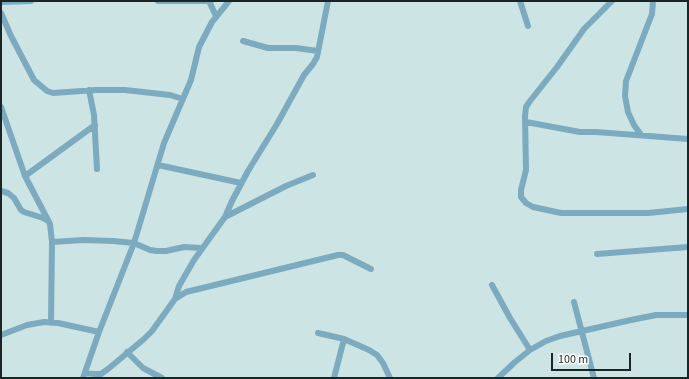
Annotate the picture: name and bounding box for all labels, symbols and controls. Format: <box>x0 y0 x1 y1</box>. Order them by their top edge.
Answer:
scale bar <box>553 345 633 371</box>
text: 100 m <box>558 351 588 368</box>

